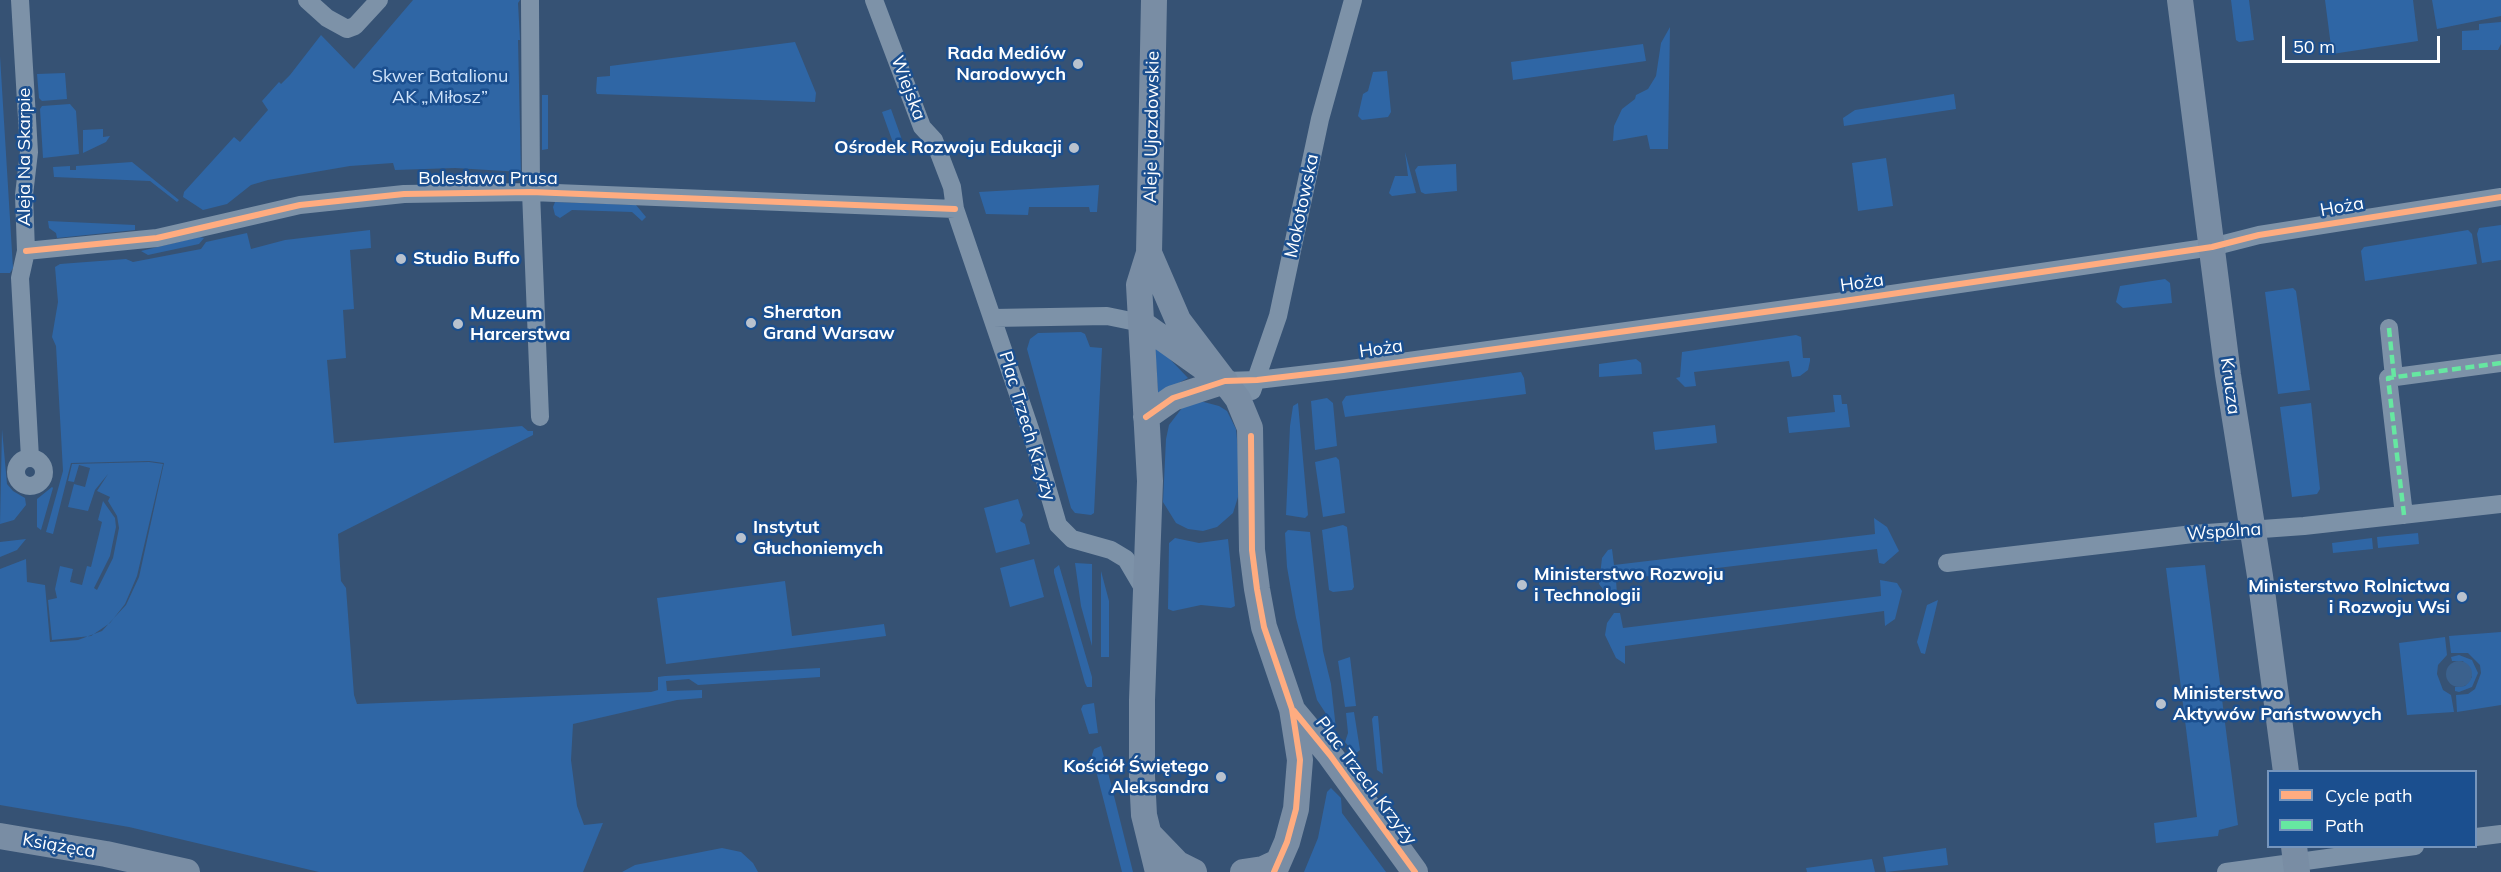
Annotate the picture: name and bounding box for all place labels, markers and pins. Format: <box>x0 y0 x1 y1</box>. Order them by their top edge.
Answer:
place label: Rada Mediów Narodowych <box>947 43 1066 86</box>
marker: Rada Mediów Narodowych <box>1071 57 1085 71</box>
place label: Ośrodek Rozwoju Edukacji <box>834 137 1062 159</box>
marker: Ośrodek Rozwoju Edukacji <box>1067 141 1081 155</box>
place label: Studio Buffo <box>413 248 520 270</box>
marker: Studio Buffo <box>394 252 408 266</box>
place label: Sheraton Grand Warsaw <box>763 302 895 344</box>
place label: Muzeum Harcerstwa <box>470 303 571 346</box>
marker: Sheraton Grand Warsaw <box>744 316 758 330</box>
marker: Muzeum Harcerstwa <box>451 317 465 331</box>
place label: Instytut Głuchoniemych <box>753 517 883 560</box>
marker: Instytut Głuchoniemych <box>734 531 748 545</box>
place label: Ministerstwo Rozwoju i Technologii <box>1534 564 1724 606</box>
place label: Ministerstwo Rolnictwa i Rozwoju Wsi <box>2248 576 2450 618</box>
marker: Ministerstwo Rozwoju i Technologii <box>1515 578 1529 592</box>
marker: Ministerstwo Rolnictwa i Rozwoju Wsi <box>2455 590 2469 604</box>
place label: Ministerstwo Aktywów Państwowych <box>2173 683 2382 726</box>
marker: Ministerstwo Aktywów Państwowych <box>2154 697 2168 711</box>
place label: Kościół Świętego Aleksandra <box>1063 756 1209 798</box>
marker: Kościół Świętego Aleksandra <box>1214 770 1228 784</box>

